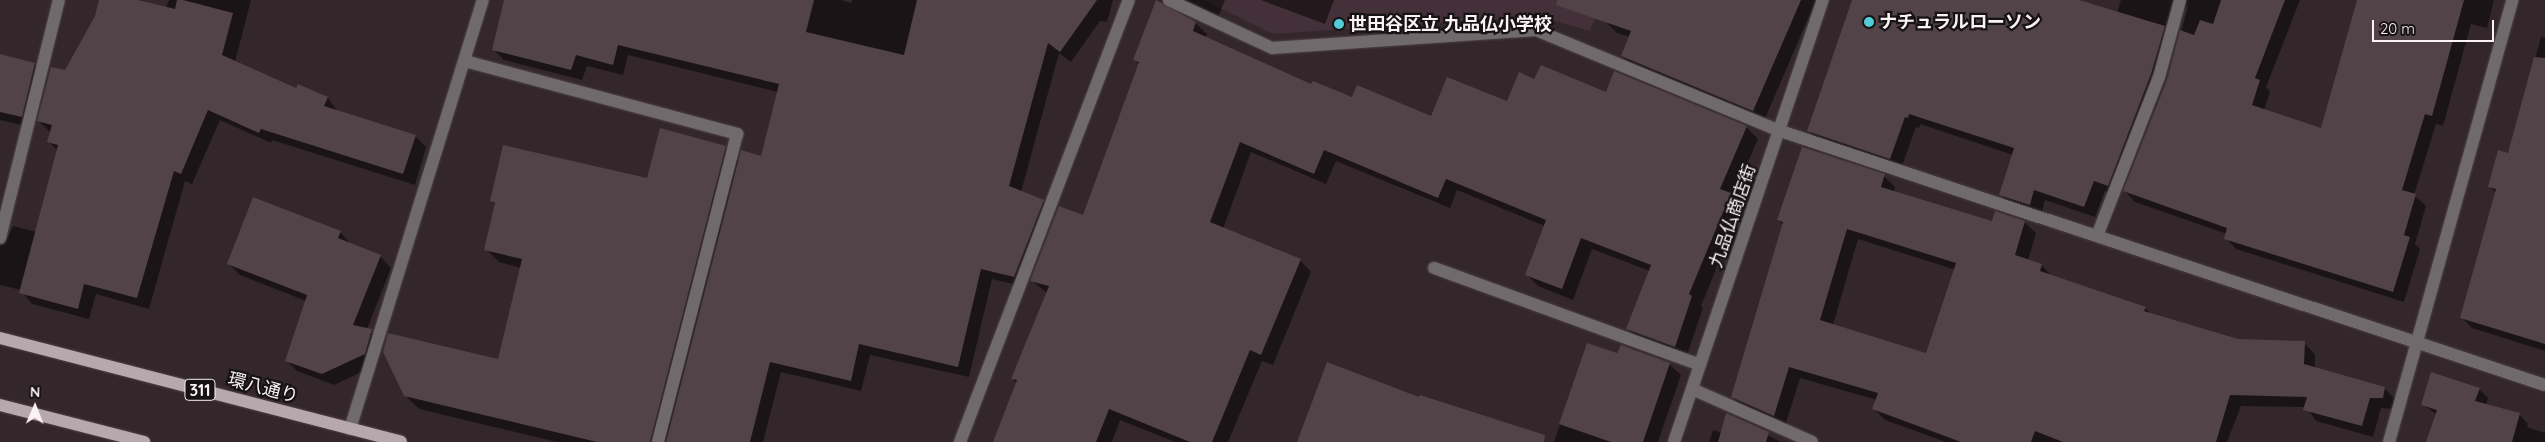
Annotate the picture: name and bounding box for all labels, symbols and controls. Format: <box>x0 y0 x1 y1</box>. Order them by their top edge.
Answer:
scale bar <box>2375 10 2498 42</box>
place label: ナチュラルローソン <box>1879 11 2041 33</box>
place label: 世田谷区立 九品仏小学校 <box>1349 13 1552 35</box>
marker: ナチュラルローソン <box>1863 16 1875 28</box>
marker: 世田谷区立 九品仏小学校 <box>1333 18 1345 30</box>
text: 20 m <box>2380 19 2415 38</box>
street label: 九品仏商店街 <box>1705 161 1761 271</box>
street label: 環八通り <box>225 368 301 408</box>
road number: 311 <box>184 376 216 404</box>
north arrow <box>10 382 60 432</box>
text: N <box>30 383 41 401</box>

